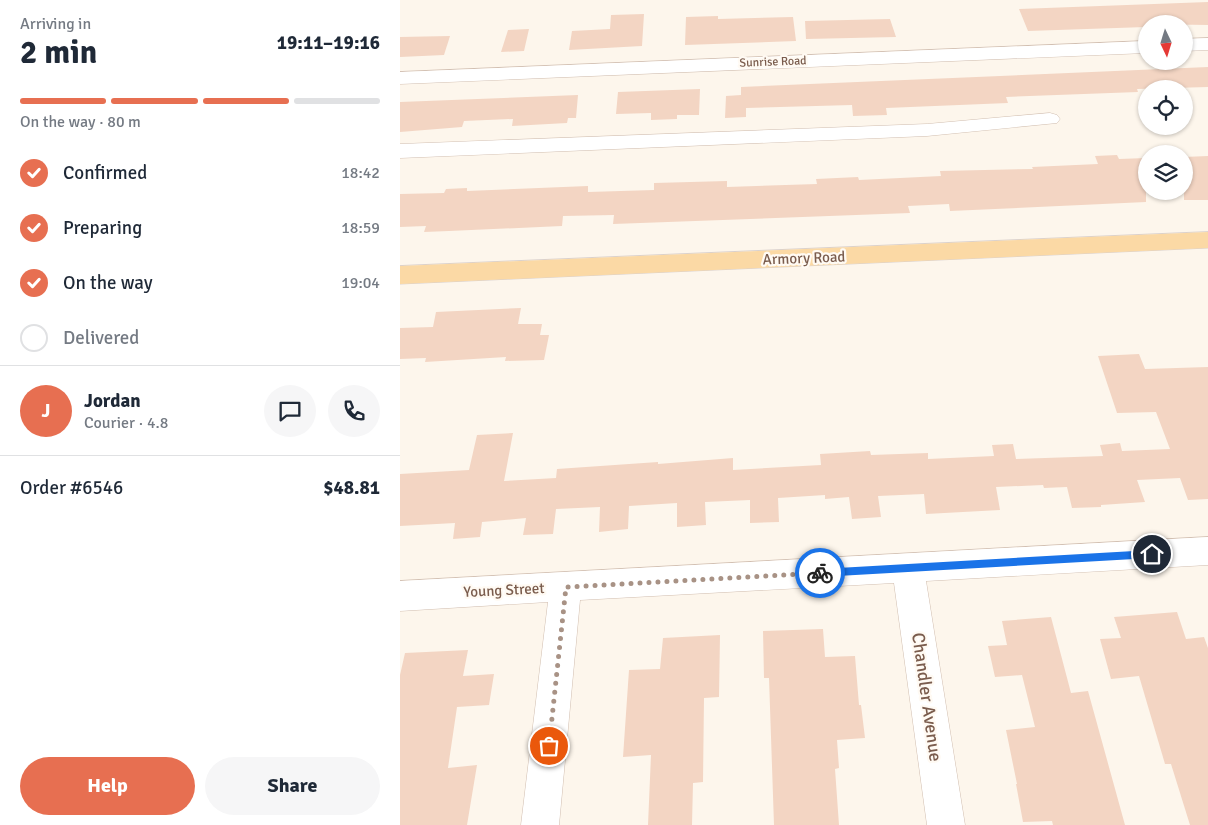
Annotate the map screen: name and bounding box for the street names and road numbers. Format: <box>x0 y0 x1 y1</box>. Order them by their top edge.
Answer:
street label: Sunrise Road <box>739 53 807 71</box>
street label: Armory Road <box>762 248 846 268</box>
street label: Young Street <box>463 579 545 601</box>
street label: Chandler Avenue <box>907 631 947 763</box>

